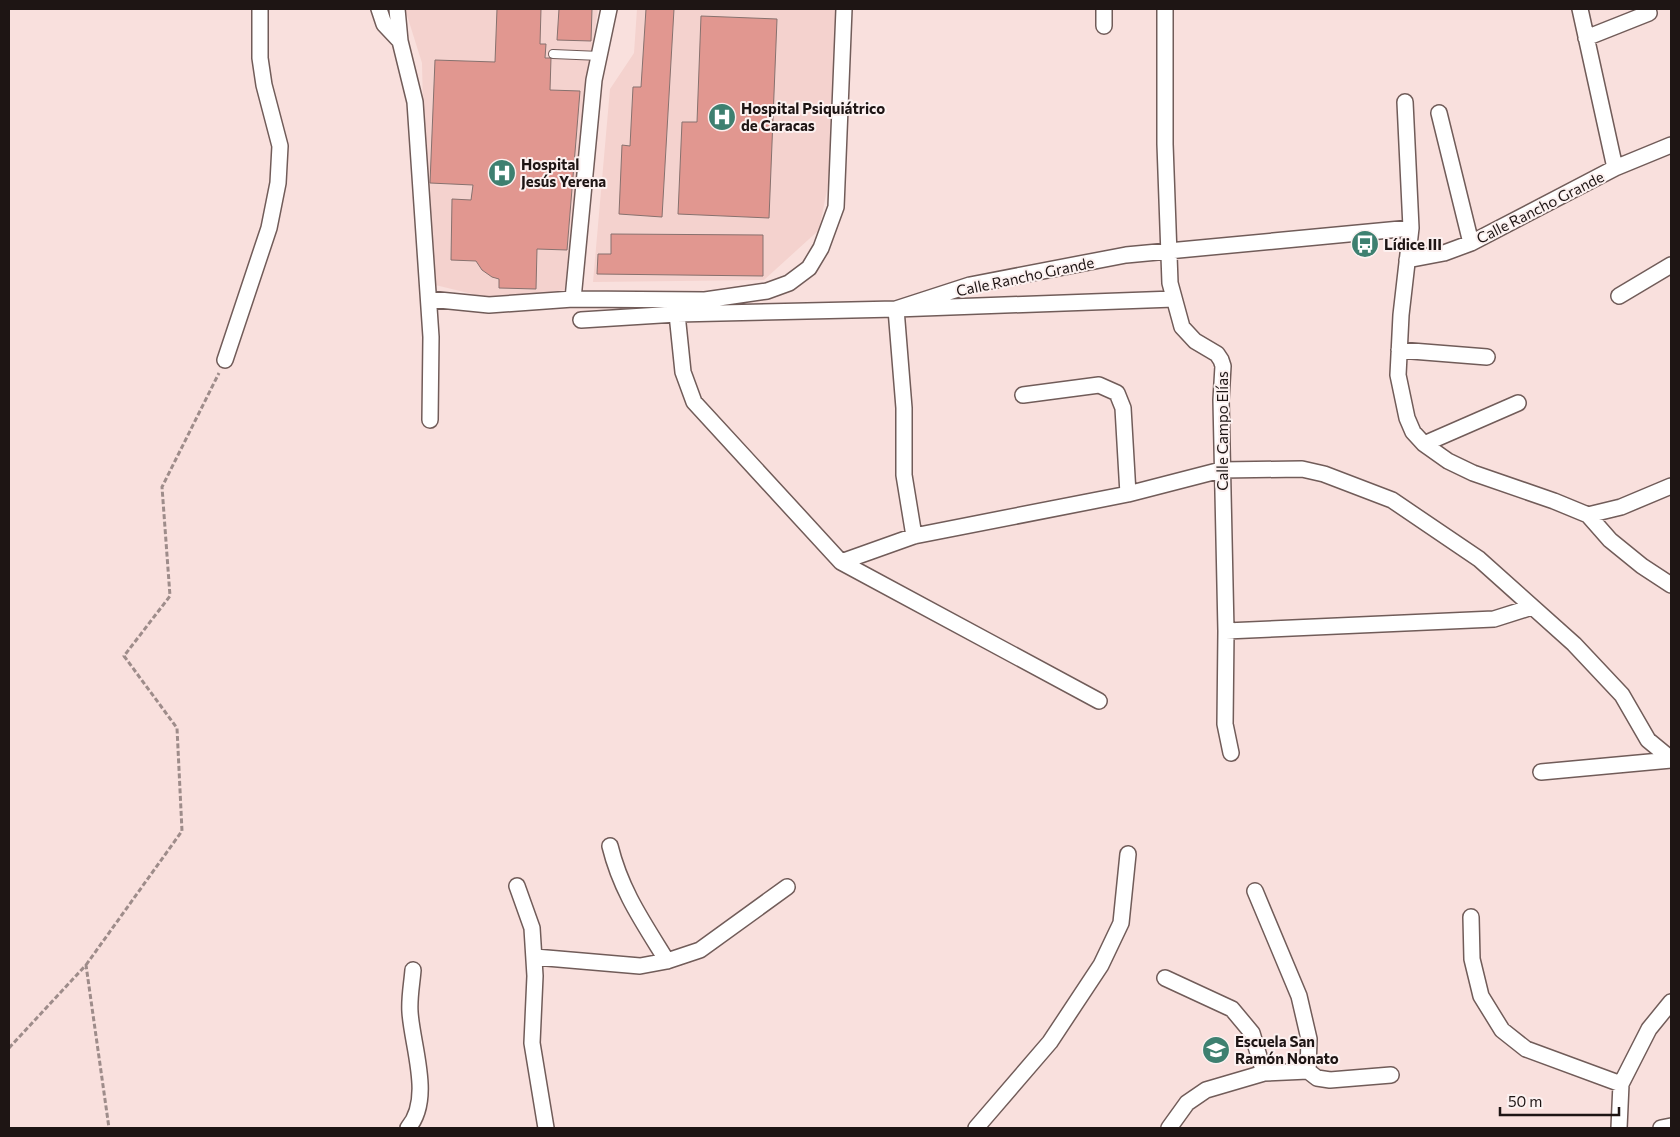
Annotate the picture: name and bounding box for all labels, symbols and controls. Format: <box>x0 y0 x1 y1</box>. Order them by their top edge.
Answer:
place label: Hospital Psiquiátrico de Caracas <box>741 99 885 134</box>
hospital icon: Hospital Psiquiátrico de Caracas <box>707 102 737 132</box>
place label: Hospital Jesús Yerena <box>521 155 606 190</box>
hospital icon: Hospital Jesús Yerena <box>487 158 517 188</box>
street label: Calle Rancho Grande <box>1473 167 1607 247</box>
bus stop icon: Lídice III <box>1350 229 1380 259</box>
place label: Lídice III <box>1384 235 1442 253</box>
street label: Calle Rancho Grande <box>954 253 1096 299</box>
street label: Calle Campo Elías <box>1213 371 1231 491</box>
place label: Escuela San Ramón Nonato <box>1235 1032 1339 1067</box>
school or university icon: Escuela San Ramón Nonato <box>1201 1035 1231 1065</box>
scale bar <box>1500 1084 1619 1116</box>
text: 50 m <box>1508 1092 1542 1110</box>

